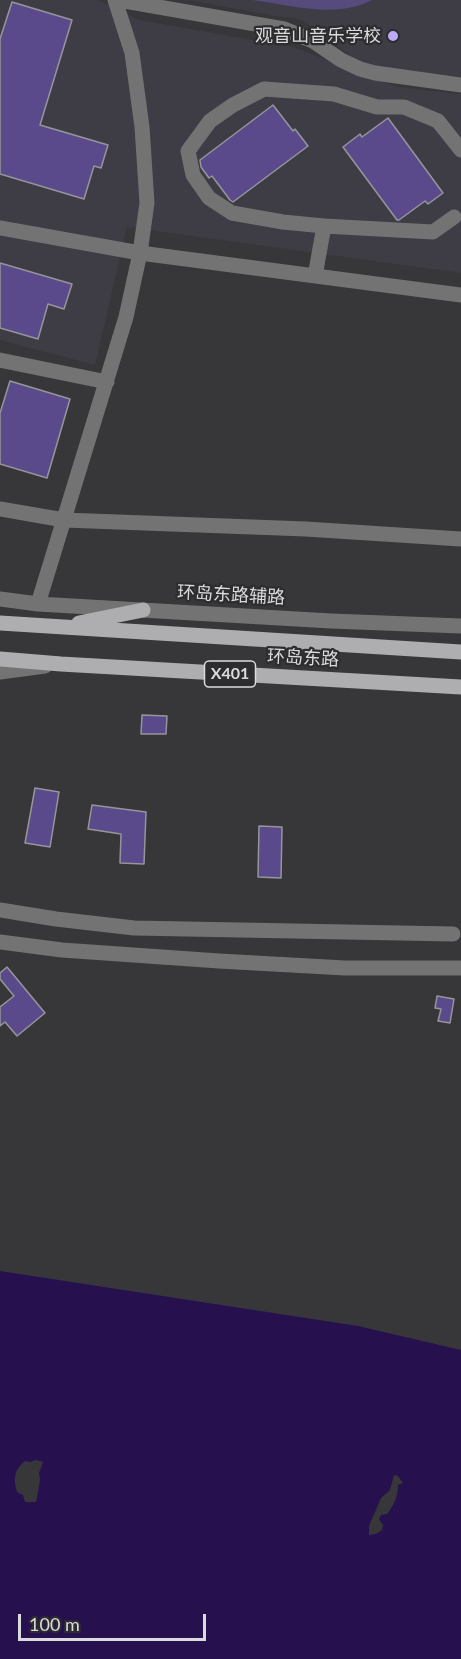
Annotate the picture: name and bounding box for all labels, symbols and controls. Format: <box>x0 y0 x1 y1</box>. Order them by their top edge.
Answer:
place label: 观音山音乐学校 <box>255 25 381 47</box>
marker: 观音山音乐学校 <box>386 29 400 43</box>
street label: 环岛东路辅路 <box>177 581 285 609</box>
street label: 环岛东路 <box>266 645 340 671</box>
road number: X401 <box>204 661 256 687</box>
scale bar <box>21 1602 208 1640</box>
text: 100 m <box>29 1613 80 1635</box>

